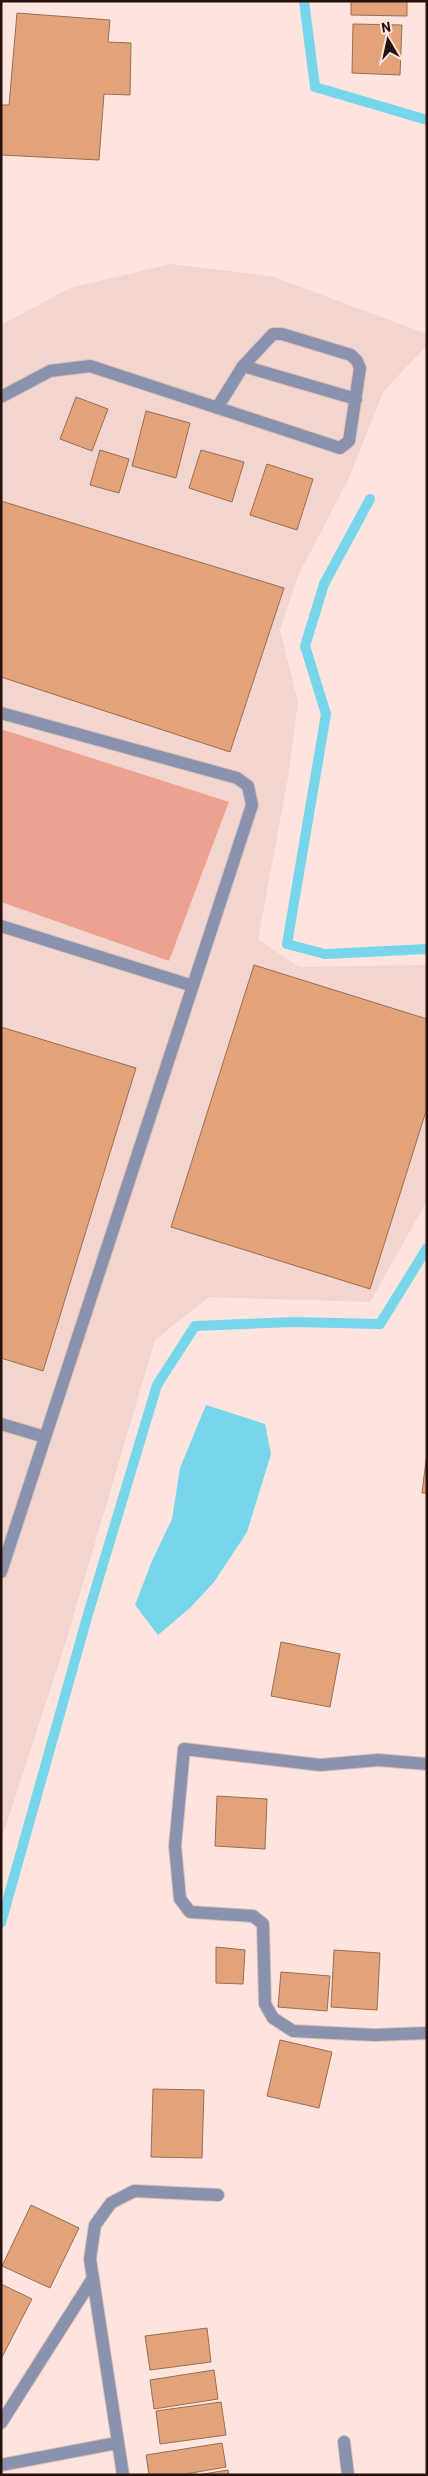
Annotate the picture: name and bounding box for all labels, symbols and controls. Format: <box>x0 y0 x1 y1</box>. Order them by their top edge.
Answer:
north arrow <box>363 15 413 65</box>
text: N <box>380 18 392 36</box>

